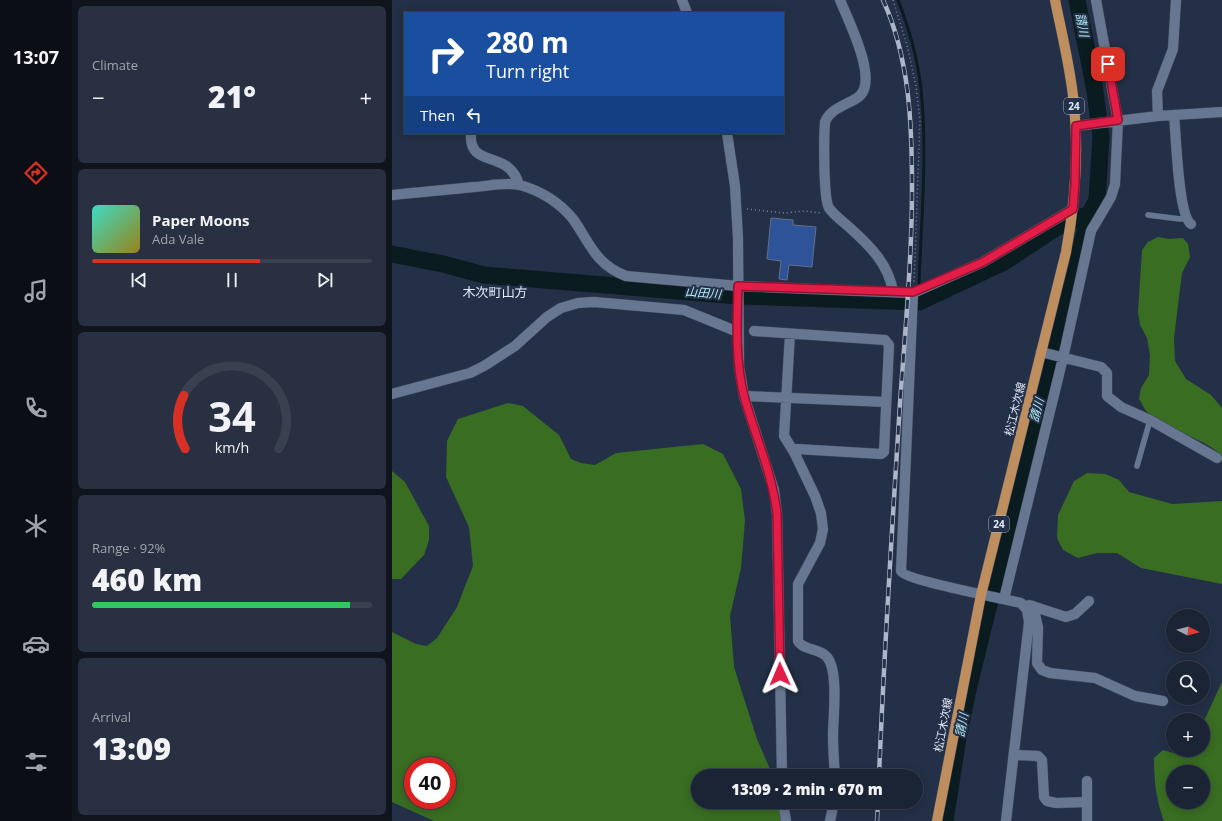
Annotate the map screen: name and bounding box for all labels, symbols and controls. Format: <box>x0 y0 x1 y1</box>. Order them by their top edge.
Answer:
water label: 請川 <box>1072 11 1094 40</box>
text: 280 m <box>486 23 569 61</box>
icon: right <box>420 28 472 80</box>
text: 13:07 <box>13 45 59 69</box>
pin <box>1091 47 1125 81</box>
icon: arrive <box>1097 53 1119 75</box>
text: Climate <box>92 56 138 74</box>
text: Turn right <box>486 59 569 83</box>
text: 21° <box>208 76 256 117</box>
text: − <box>92 82 105 112</box>
text: + <box>359 82 372 112</box>
road number: 24 <box>1064 98 1084 114</box>
icon: left <box>463 104 485 126</box>
text: Then <box>420 105 455 125</box>
icon: directions <box>22 159 50 187</box>
text: Paper Moons <box>152 210 250 230</box>
text: Ada Vale <box>152 230 204 248</box>
icon: previous <box>128 269 150 291</box>
icon: pause <box>221 269 243 291</box>
icon: next <box>314 269 336 291</box>
icon: music <box>22 277 50 305</box>
water label: 山田川 <box>684 282 724 303</box>
district label: 木次町山方 <box>462 283 528 301</box>
street label: 松江木次線 <box>1001 380 1028 437</box>
text: 34 <box>208 387 256 443</box>
icon: phone <box>22 394 50 422</box>
water label: 請川 <box>1025 394 1048 424</box>
text: km/h <box>215 437 249 456</box>
icon: climate <box>22 512 50 540</box>
road number: 24 <box>989 516 1009 532</box>
text: Range · 92% <box>92 539 165 557</box>
text: 460 km <box>92 559 202 600</box>
north arrow <box>1166 609 1210 653</box>
map controls <box>1166 609 1210 809</box>
icon: car <box>22 630 50 658</box>
position arrow <box>759 653 801 695</box>
button: search <box>1166 661 1210 705</box>
street label: 松江木次線 <box>930 696 955 753</box>
text: Arrival <box>92 708 131 726</box>
water label: 請川 <box>951 710 972 738</box>
button: + <box>1166 713 1210 757</box>
text: 13:09 <box>92 728 171 769</box>
icon: filters <box>22 748 50 776</box>
speed limit sign: 40 <box>404 757 456 809</box>
button: − <box>1166 765 1210 809</box>
text: 13:09 · 2 min · 670 m <box>731 779 883 799</box>

